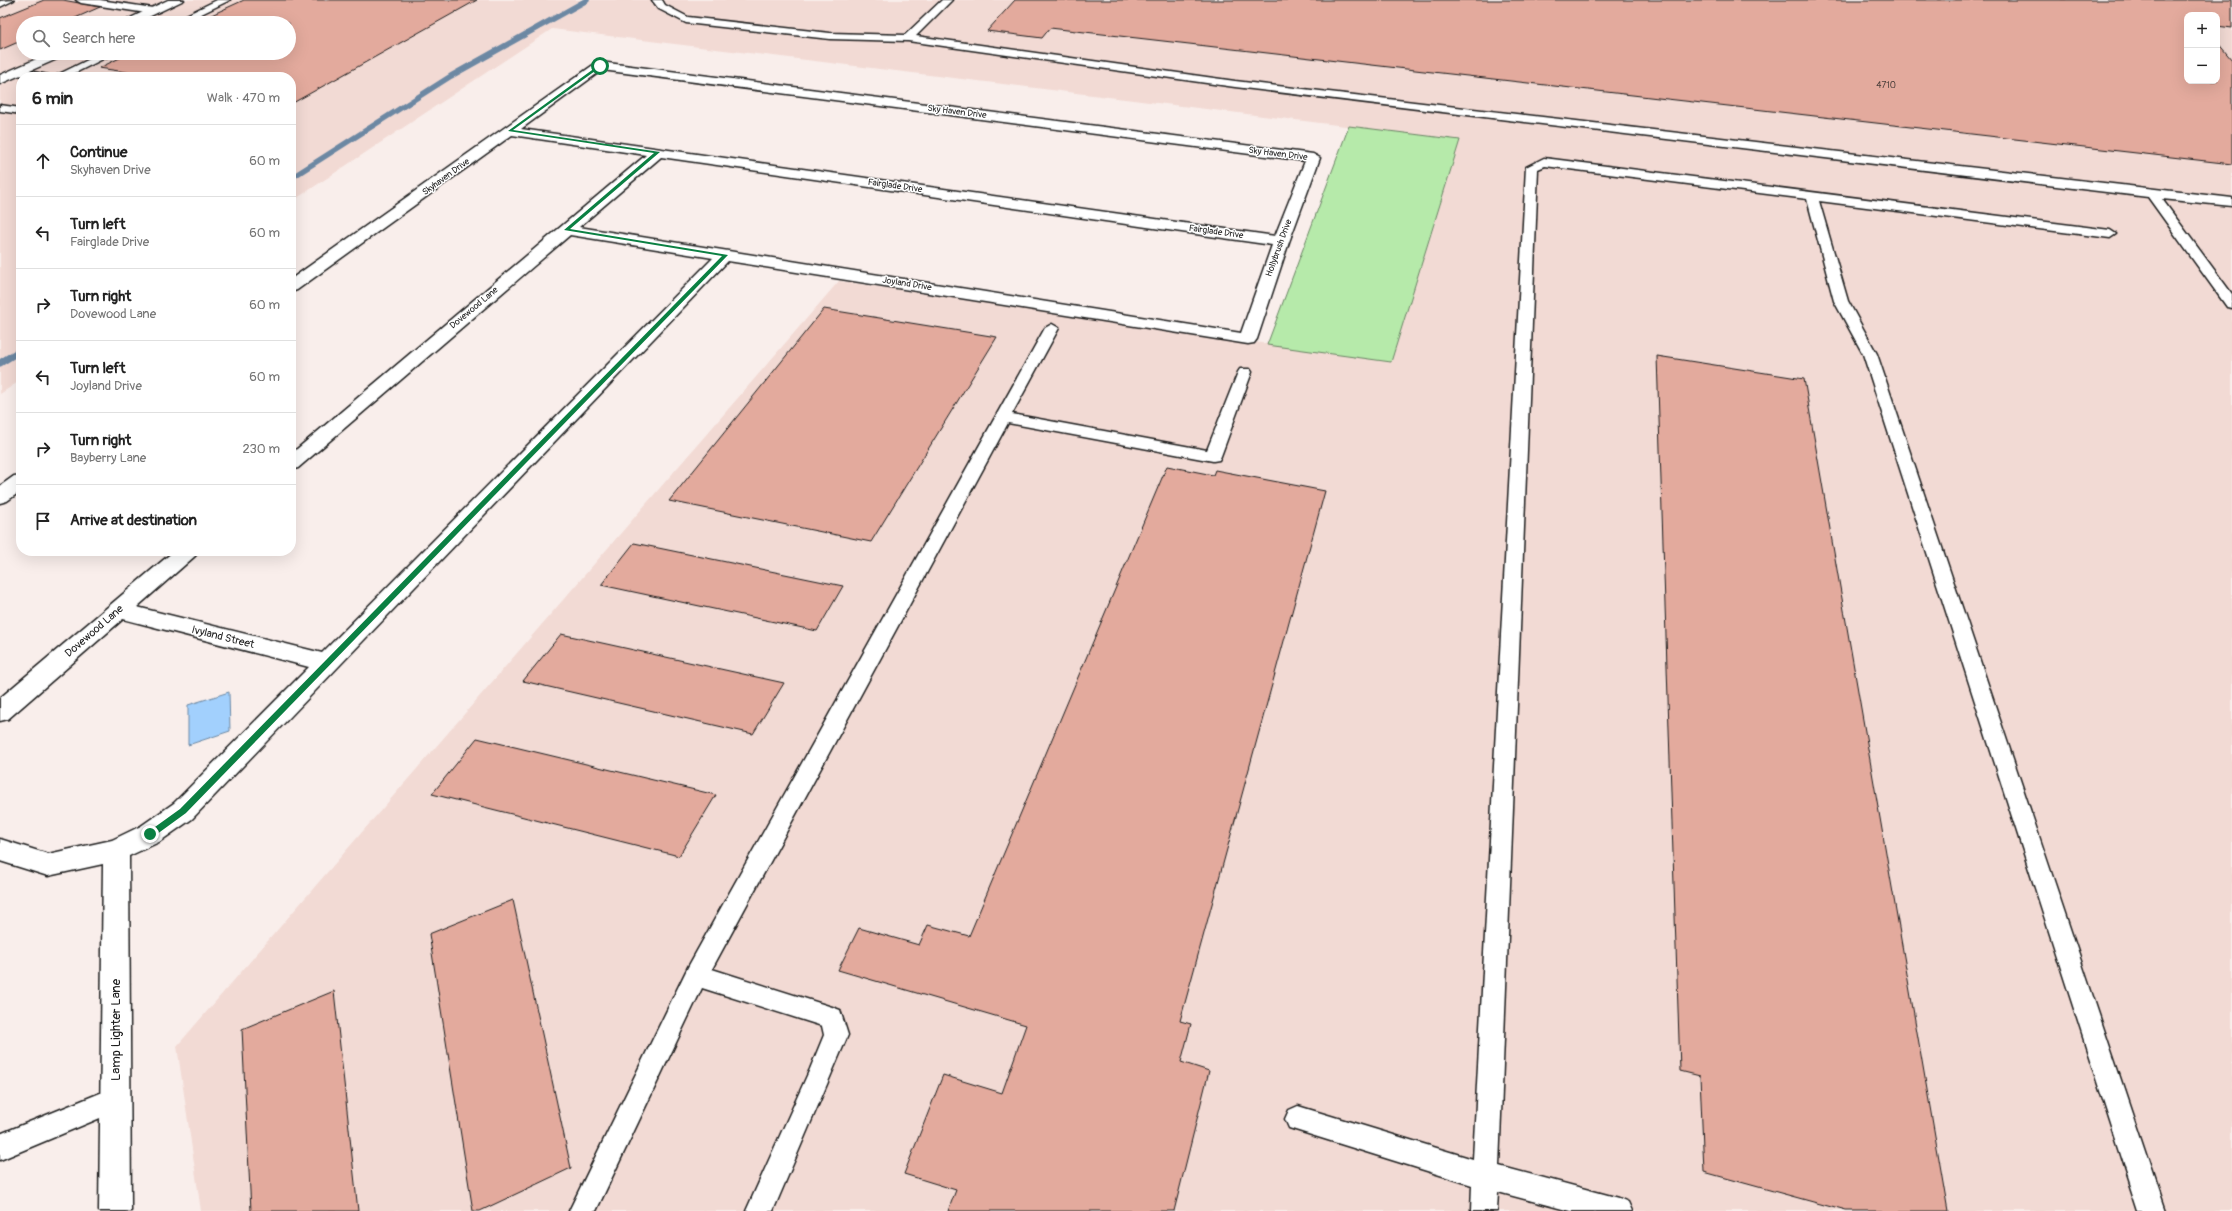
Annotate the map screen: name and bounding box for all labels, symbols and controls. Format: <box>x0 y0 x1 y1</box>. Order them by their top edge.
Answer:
map controls <box>2184 12 2220 84</box>
button: + <box>2184 12 2220 48</box>
search box <box>16 16 296 60</box>
icon: search <box>30 27 52 49</box>
text: Search here <box>62 29 135 48</box>
button: − <box>2184 48 2220 84</box>
route start <box>591 57 609 75</box>
house number: 4710 <box>1876 80 1896 91</box>
text: 6 min <box>32 88 73 109</box>
text: Walk · 470 m <box>207 90 280 106</box>
street label: Sky Haven Drive <box>927 103 988 121</box>
text: Continue <box>70 143 128 162</box>
street label: Sky Haven Drive <box>1248 145 1309 163</box>
icon: ahead <box>32 150 54 172</box>
text: 60 m <box>249 153 280 169</box>
street label: Skyhaven Drive <box>420 156 472 198</box>
text: Skyhaven Drive <box>70 162 151 178</box>
street label: Fairglade Drive <box>867 177 923 195</box>
text: Turn left <box>70 215 126 234</box>
street label: Hollybrush Drive <box>1264 217 1295 278</box>
icon: left <box>32 222 54 244</box>
street label: Fairglade Drive <box>1188 223 1244 241</box>
text: 60 m <box>249 225 280 241</box>
text: Fairglade Drive <box>70 234 149 250</box>
street label: Joyland Drive <box>882 275 933 293</box>
street label: Dovewood Lane <box>448 284 501 331</box>
text: Turn right <box>70 287 131 306</box>
icon: right <box>32 294 54 316</box>
text: 60 m <box>249 297 280 313</box>
text: Dovewood Lane <box>70 306 156 322</box>
text: Turn left <box>70 359 126 378</box>
icon: left <box>32 366 54 388</box>
text: 60 m <box>249 369 280 385</box>
text: Joyland Drive <box>70 378 142 394</box>
text: Turn right <box>70 431 131 450</box>
icon: right <box>32 438 54 460</box>
text: 230 m <box>243 441 280 457</box>
text: Bayberry Lane <box>70 450 146 466</box>
icon: arrive <box>32 510 54 532</box>
text: Arrive at destination <box>70 511 197 530</box>
street label: Dovewood Lane <box>62 602 126 660</box>
street label: Ivyland Street <box>190 623 256 651</box>
route end <box>141 825 159 843</box>
street label: Lamp Lighter Lane <box>108 978 124 1081</box>

